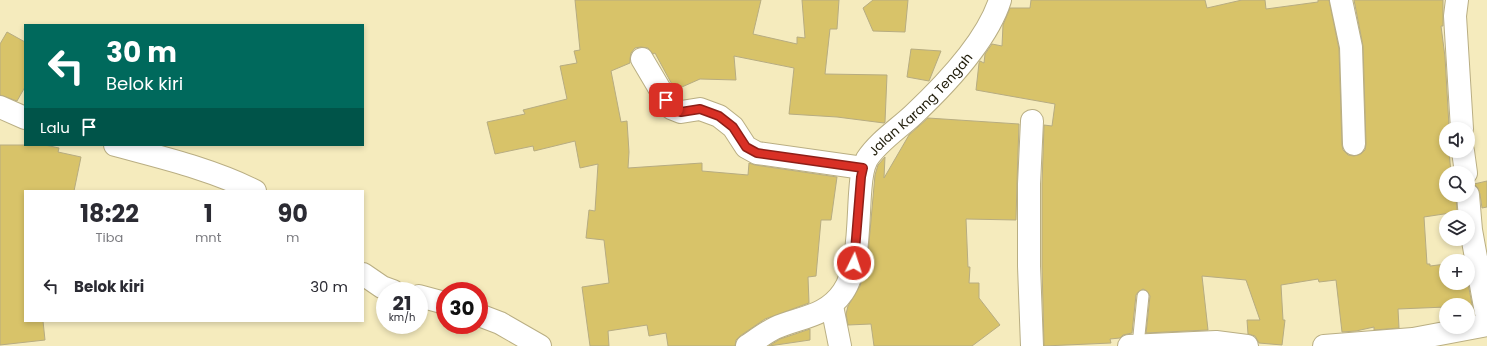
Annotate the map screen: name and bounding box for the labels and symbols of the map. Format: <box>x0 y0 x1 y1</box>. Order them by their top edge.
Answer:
street label: Jalan Karang Tengah <box>864 49 977 160</box>
pin <box>649 83 683 117</box>
position arrow <box>833 242 875 284</box>
speed limit sign: 30 <box>436 282 488 334</box>

